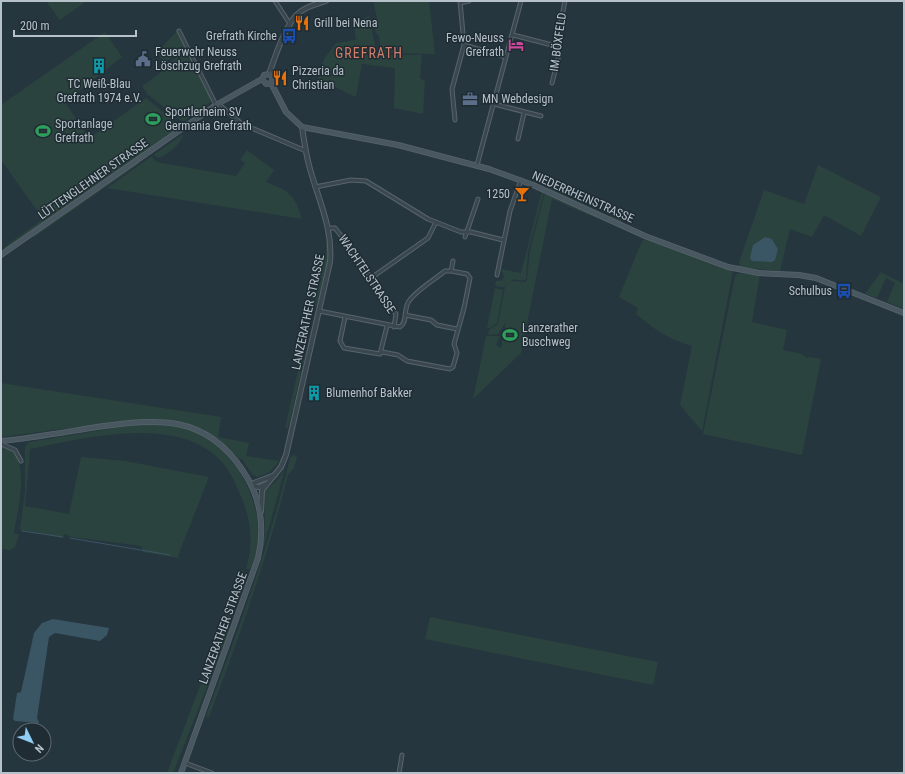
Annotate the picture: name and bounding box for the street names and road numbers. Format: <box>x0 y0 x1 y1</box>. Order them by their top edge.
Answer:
street label: IM BÖXFELD <box>546 11 569 72</box>
street label: LÜTTENGLEHNER STRASSE <box>35 135 151 222</box>
street label: NIEDERRHEINSTRASSE <box>530 168 636 226</box>
street label: WACHTELSTRASSE <box>336 232 399 316</box>
street label: LANZERATHER STRASSE <box>289 253 327 371</box>
street label: LANZERATHER STRASSE <box>196 570 250 686</box>

